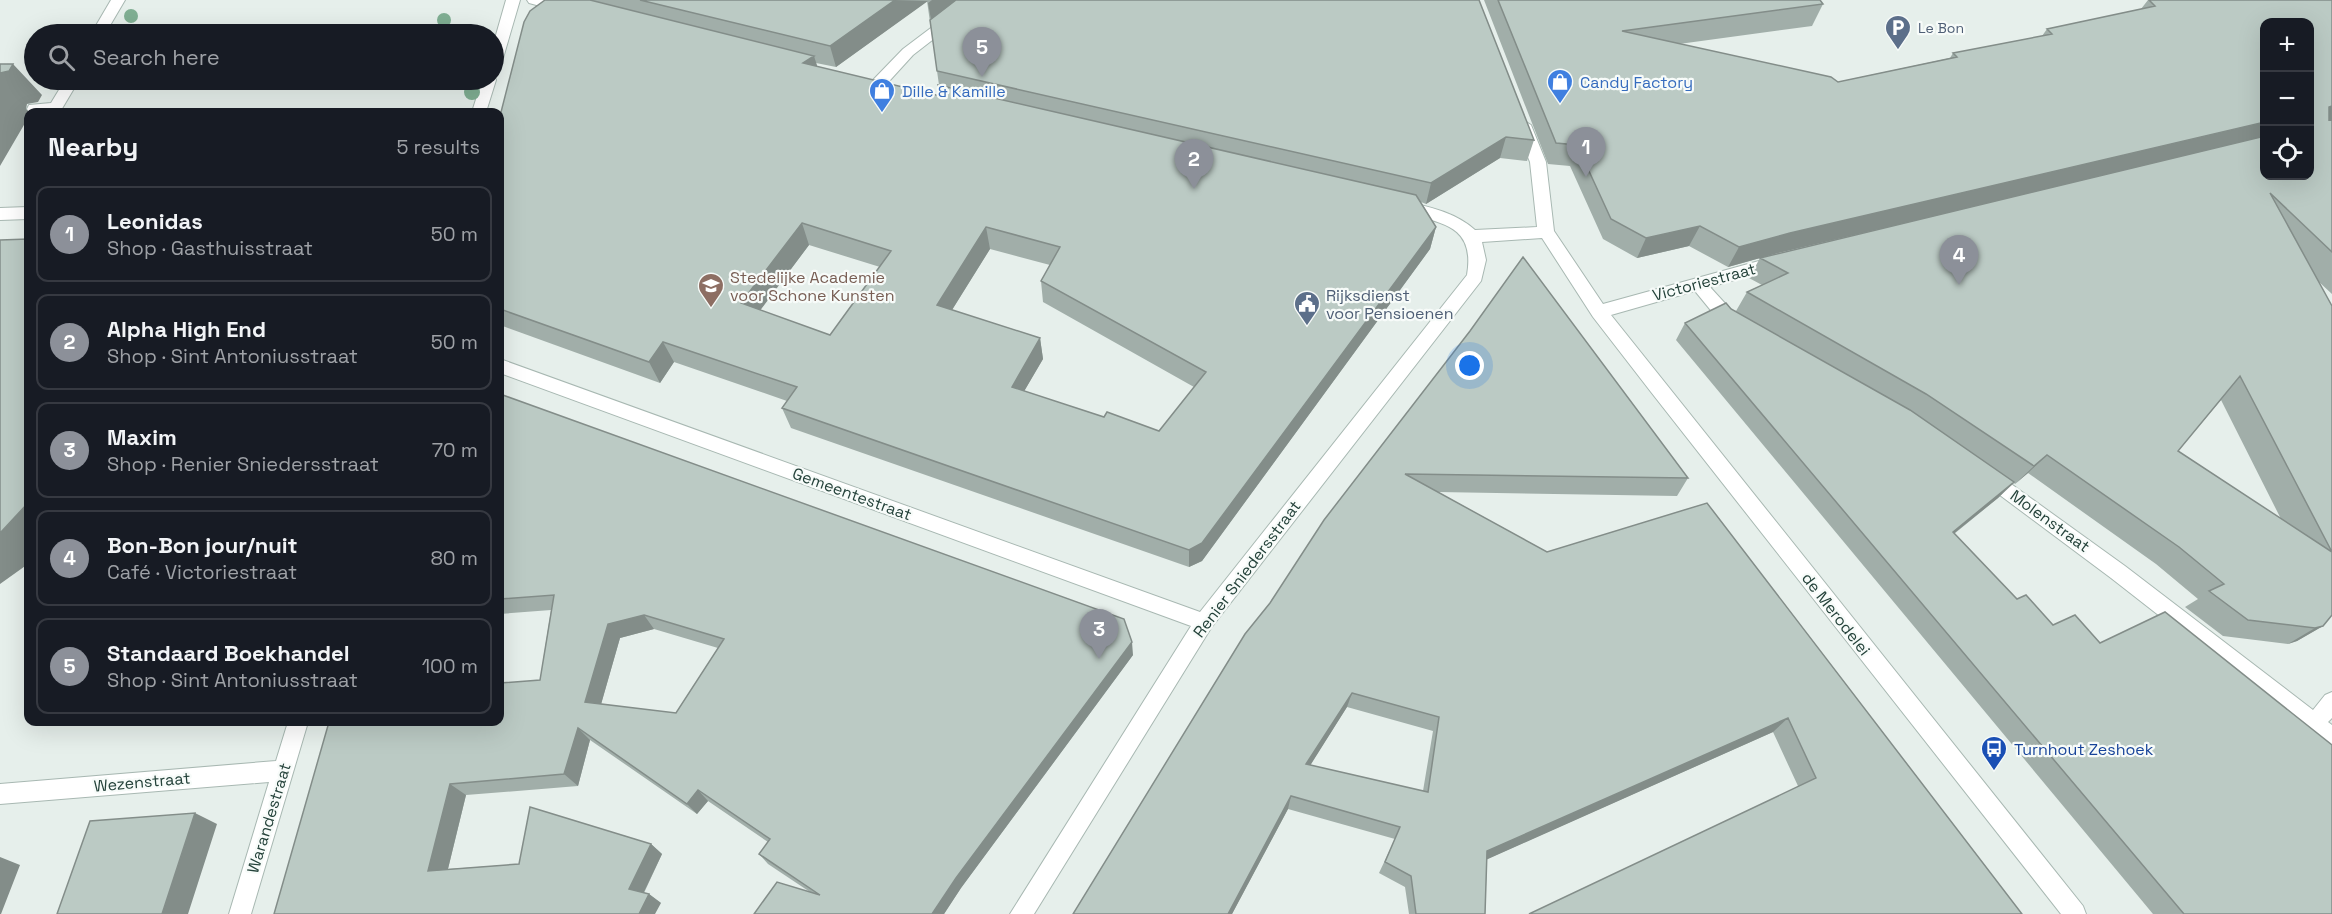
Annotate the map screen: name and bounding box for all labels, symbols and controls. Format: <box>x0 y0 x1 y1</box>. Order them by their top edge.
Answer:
parking icon: Le Bon <box>1883 13 1913 51</box>
map controls <box>2260 18 2314 180</box>
button: + <box>2260 18 2314 72</box>
place label: Le Bon <box>1918 19 1964 37</box>
search box <box>24 24 504 90</box>
pin: 5 <box>962 28 1002 77</box>
icon: search <box>45 41 78 74</box>
text: Search here <box>93 43 220 71</box>
shop icon: Candy Factory <box>1545 67 1575 105</box>
place label: Candy Factory <box>1580 72 1693 93</box>
button: − <box>2260 72 2314 126</box>
shop icon: Dille & Kamille <box>867 76 897 114</box>
place label: Dille & Kamille <box>902 81 1006 102</box>
button: locate <box>2260 126 2314 180</box>
pin: 1 <box>1566 128 1606 177</box>
text: Nearby <box>48 130 138 164</box>
text: 5 results <box>396 134 480 160</box>
pin: 2 <box>1174 140 1214 189</box>
text: Leonidas <box>107 207 203 235</box>
text: 1 <box>65 221 74 247</box>
text: 50 m <box>431 221 478 247</box>
text: Shop · Gasthuisstraat <box>107 235 313 261</box>
pin: 4 <box>1940 236 1978 285</box>
street label: Victoriestraat <box>1650 258 1758 306</box>
place label: Stedelijke Academie voor Schone Kunsten <box>730 267 894 306</box>
school or university icon: Stedelijke Academie voor Schone Kunsten <box>696 271 726 309</box>
place label: Rijksdienst voor Pensioenen <box>1326 285 1454 324</box>
public building icon: Rijksdienst voor Pensioenen <box>1292 289 1322 327</box>
text: Alpha High End <box>107 315 266 343</box>
text: 2 <box>64 329 75 355</box>
text: 50 m <box>431 329 478 355</box>
text: Shop · Sint Antoniusstraat <box>107 343 358 369</box>
your location <box>1455 351 1484 380</box>
text: Maxim <box>107 423 177 451</box>
text: 3 <box>63 437 76 463</box>
text: 70 m <box>432 437 478 463</box>
text: Shop · Renier Sniedersstraat <box>107 451 379 477</box>
street label: Gemeentestraat <box>789 463 915 525</box>
street label: Molenstraat <box>2006 485 2094 557</box>
street label: Renier Sniedersstraat <box>1188 496 1306 642</box>
text: Bon-Bon jour/nuit <box>107 531 298 559</box>
text: 4 <box>63 545 76 571</box>
text: 80 m <box>430 545 478 571</box>
text: Café · Victoriestraat <box>107 559 297 585</box>
street label: de Merodelei <box>1797 568 1875 660</box>
pin: 3 <box>1080 610 1118 659</box>
text: Standaard Boekhandel <box>107 639 350 667</box>
text: 5 <box>64 653 76 679</box>
text: 100 m <box>422 653 478 679</box>
text: Shop · Sint Antoniusstraat <box>107 667 358 693</box>
bus stop icon: Turnhout Zeshoek <box>1979 734 2009 772</box>
place label: Turnhout Zeshoek <box>2014 739 2154 760</box>
street label: Warandestraat <box>242 760 296 876</box>
street label: Wezenstraat <box>93 767 191 797</box>

